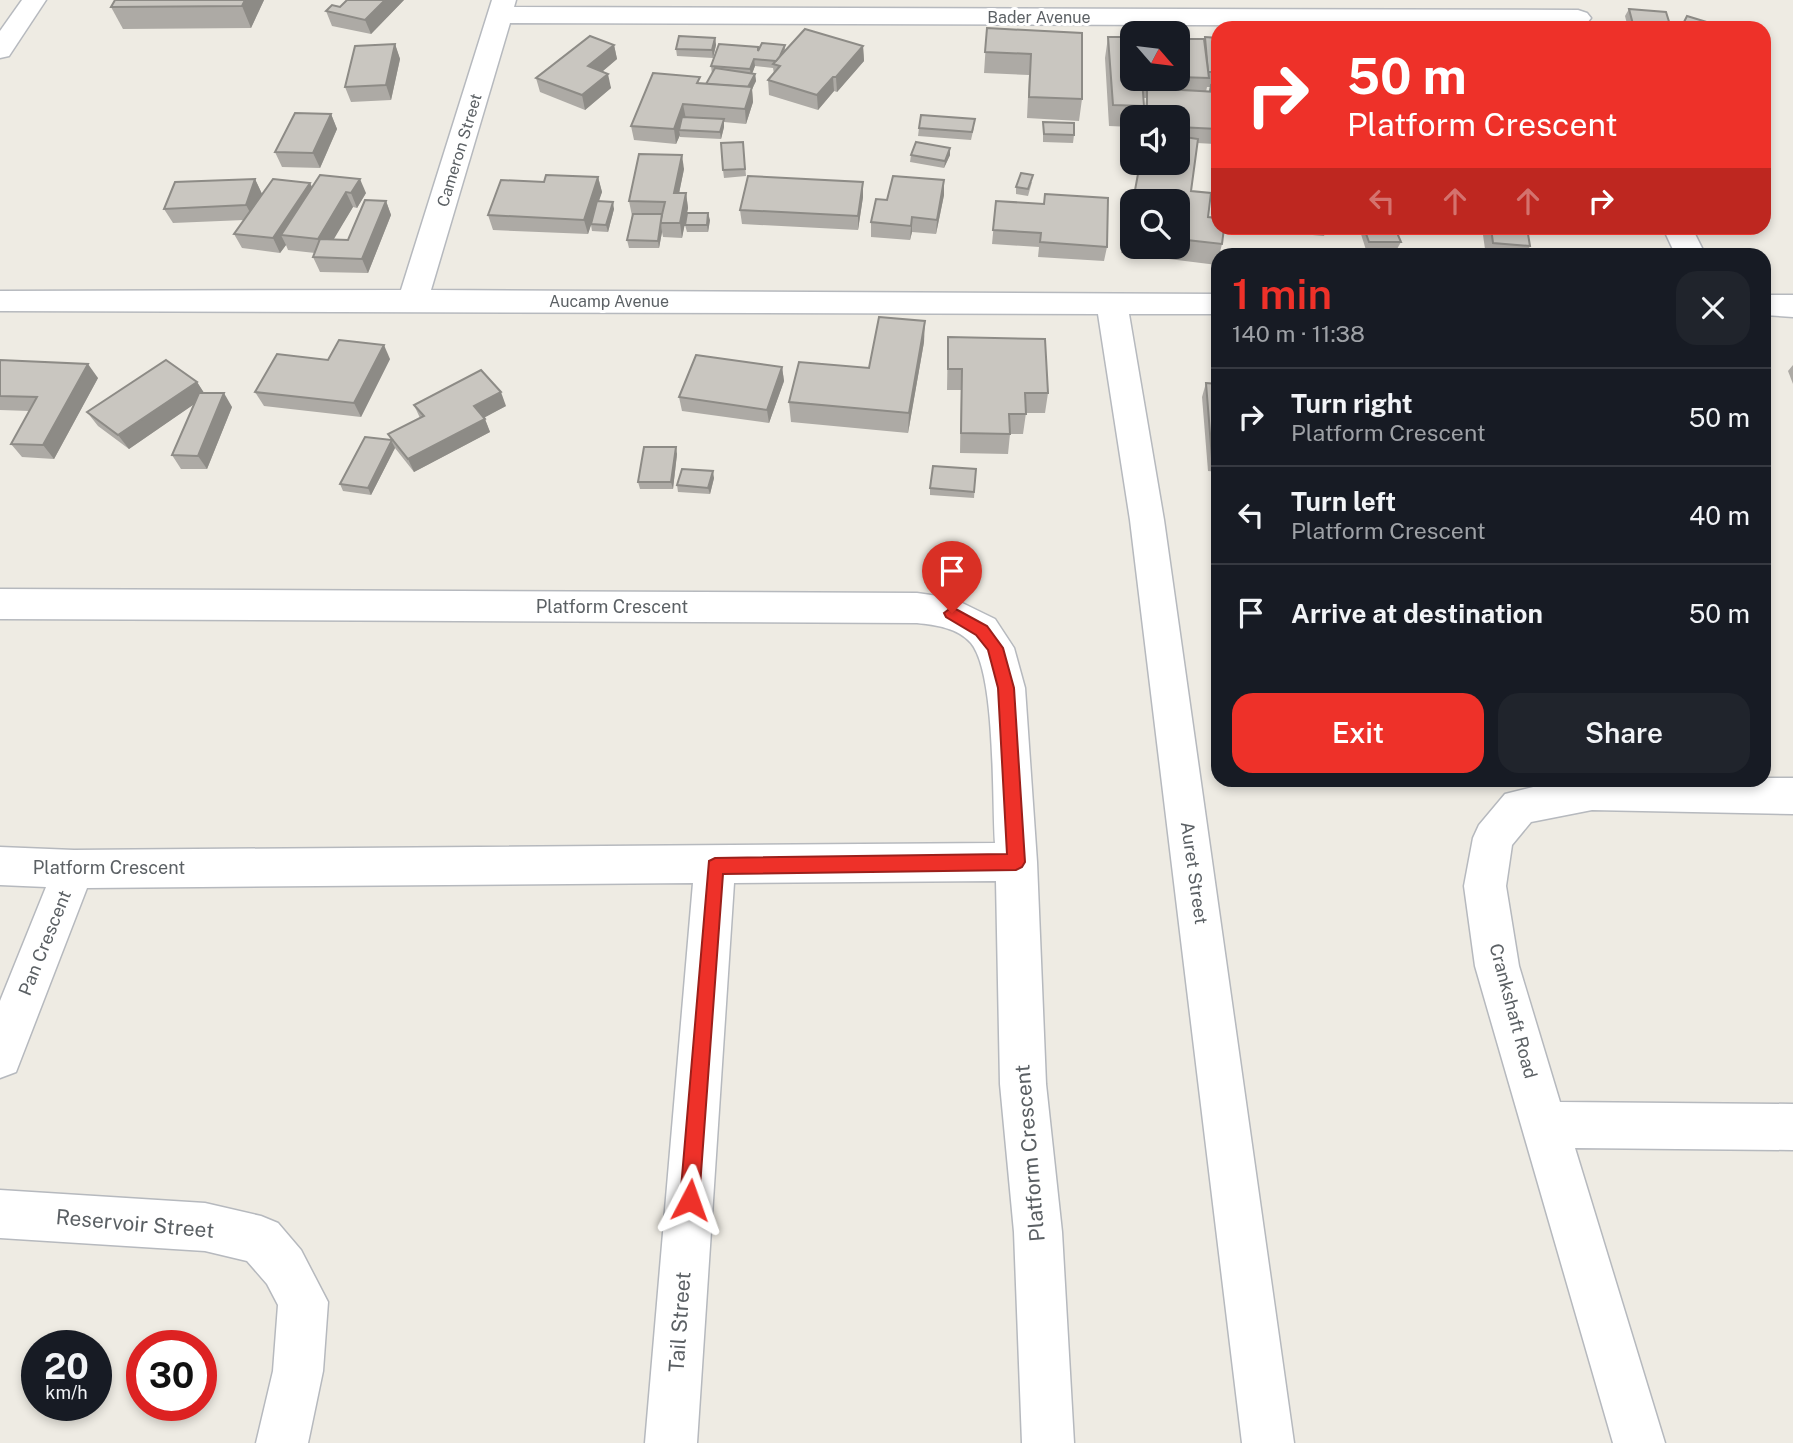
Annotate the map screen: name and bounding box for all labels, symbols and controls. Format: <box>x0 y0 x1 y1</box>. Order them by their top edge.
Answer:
street label: Bader Avenue <box>987 8 1091 27</box>
north arrow <box>1120 21 1190 91</box>
map controls <box>1120 21 1190 259</box>
text: 50 m <box>1347 47 1467 105</box>
icon: right <box>1232 49 1323 140</box>
street label: Cameron Street <box>433 91 486 209</box>
button: sound <box>1120 105 1190 175</box>
text: Platform Crescent <box>1347 106 1618 143</box>
icon: left <box>1363 182 1401 220</box>
icon: ahead <box>1436 182 1474 220</box>
icon: ahead <box>1509 182 1547 220</box>
icon: right <box>1582 182 1620 220</box>
button: search <box>1120 189 1190 259</box>
text: 1 min <box>1232 269 1332 318</box>
button: close <box>1676 271 1750 345</box>
street label: Aucamp Avenue <box>549 292 669 311</box>
text: 140 m · 11:38 <box>1232 320 1365 347</box>
text: Turn right <box>1291 388 1413 419</box>
icon: right <box>1232 398 1270 436</box>
text: 50 m <box>1689 402 1750 433</box>
text: Platform Crescent <box>1291 419 1486 446</box>
text: Turn left <box>1291 486 1396 517</box>
icon: left <box>1232 496 1270 534</box>
text: 40 m <box>1689 500 1750 531</box>
text: Platform Crescent <box>1291 517 1486 544</box>
pin <box>922 541 982 613</box>
icon: arrive <box>933 552 971 590</box>
icon: arrive <box>1232 594 1270 632</box>
street label: Platform Crescent <box>536 596 688 617</box>
text: Arrive at destination <box>1291 598 1543 629</box>
text: 50 m <box>1689 598 1750 629</box>
button: Exit <box>1232 693 1484 773</box>
button: Share <box>1498 693 1750 773</box>
street label: Auret Street <box>1177 820 1212 926</box>
street label: Platform Crescent <box>33 857 185 878</box>
street label: Pan Crescent <box>14 887 75 998</box>
street label: Crankshaft Road <box>1485 941 1542 1081</box>
street label: Platform Crescent <box>1009 1063 1050 1243</box>
position arrow <box>653 1163 727 1237</box>
street label: Reservoir Street <box>55 1204 215 1243</box>
street label: Tail Street <box>664 1271 695 1373</box>
speed limit sign: 30 <box>126 1330 217 1421</box>
text: 20 <box>44 1346 89 1387</box>
text: km/h <box>45 1382 88 1403</box>

